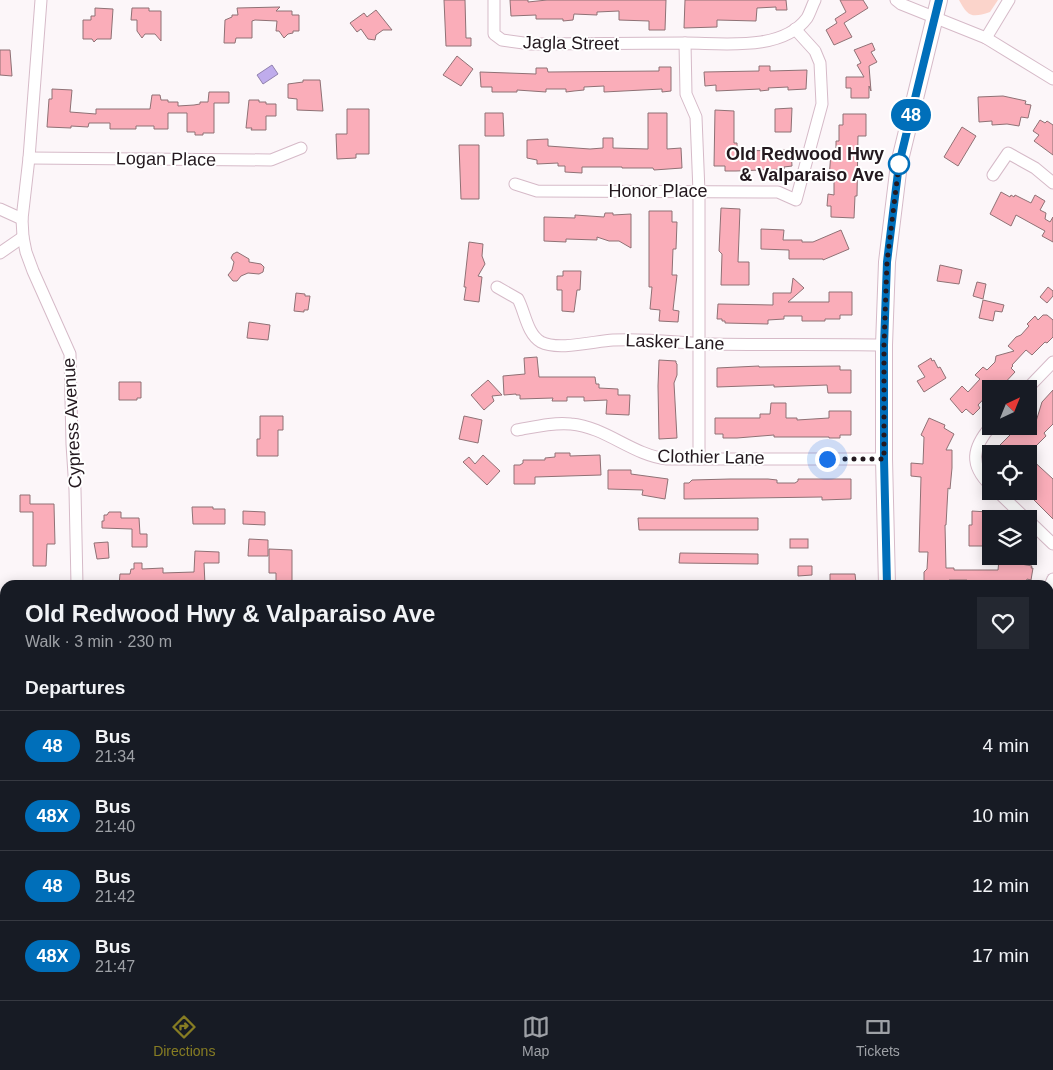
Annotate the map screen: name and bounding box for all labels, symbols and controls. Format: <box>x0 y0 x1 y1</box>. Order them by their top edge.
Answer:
street label: Jagla Street <box>523 32 619 54</box>
line badge: 48 <box>888 99 934 131</box>
text: 48 <box>901 105 921 125</box>
place label: Old Redwood Hwy & Valparaiso Ave <box>726 144 884 185</box>
street label: Logan Place <box>116 148 216 170</box>
marker: Old Redwood Hwy & Valparaiso Ave <box>888 153 910 175</box>
street label: Honor Place <box>608 181 708 201</box>
street label: Lasker Lane <box>625 330 725 354</box>
street label: Cypress Avenue <box>59 357 85 489</box>
north arrow <box>982 380 1038 435</box>
map controls <box>982 380 1037 565</box>
button: locate <box>982 445 1037 500</box>
street label: Clothier Lane <box>657 446 765 468</box>
your location <box>815 447 840 472</box>
button: layers <box>982 510 1037 565</box>
button: heart <box>977 597 1029 649</box>
text: Old Redwood Hwy & Valparaiso Ave <box>25 600 435 627</box>
text: Walk · 3 min · 230 m <box>25 633 172 650</box>
text: Departures <box>25 677 125 698</box>
text: Bus <box>95 726 131 747</box>
text: 4 min <box>983 735 1029 756</box>
text: 48 <box>42 736 63 756</box>
text: 21:34 <box>95 748 135 765</box>
text: Bus <box>95 796 131 817</box>
text: 10 min <box>972 805 1029 826</box>
text: 48X <box>36 806 69 826</box>
text: 21:40 <box>95 818 135 835</box>
text: Bus <box>95 866 131 887</box>
text: 12 min <box>972 875 1029 896</box>
text: 48 <box>42 876 63 896</box>
text: 21:42 <box>95 888 135 905</box>
text: Bus <box>95 936 131 957</box>
text: 17 min <box>972 945 1029 966</box>
text: 48X <box>36 946 69 966</box>
text: 21:47 <box>95 958 135 975</box>
tab: Directions <box>153 1013 215 1059</box>
tab: Map <box>522 1013 550 1059</box>
tab: Tickets <box>856 1013 900 1059</box>

